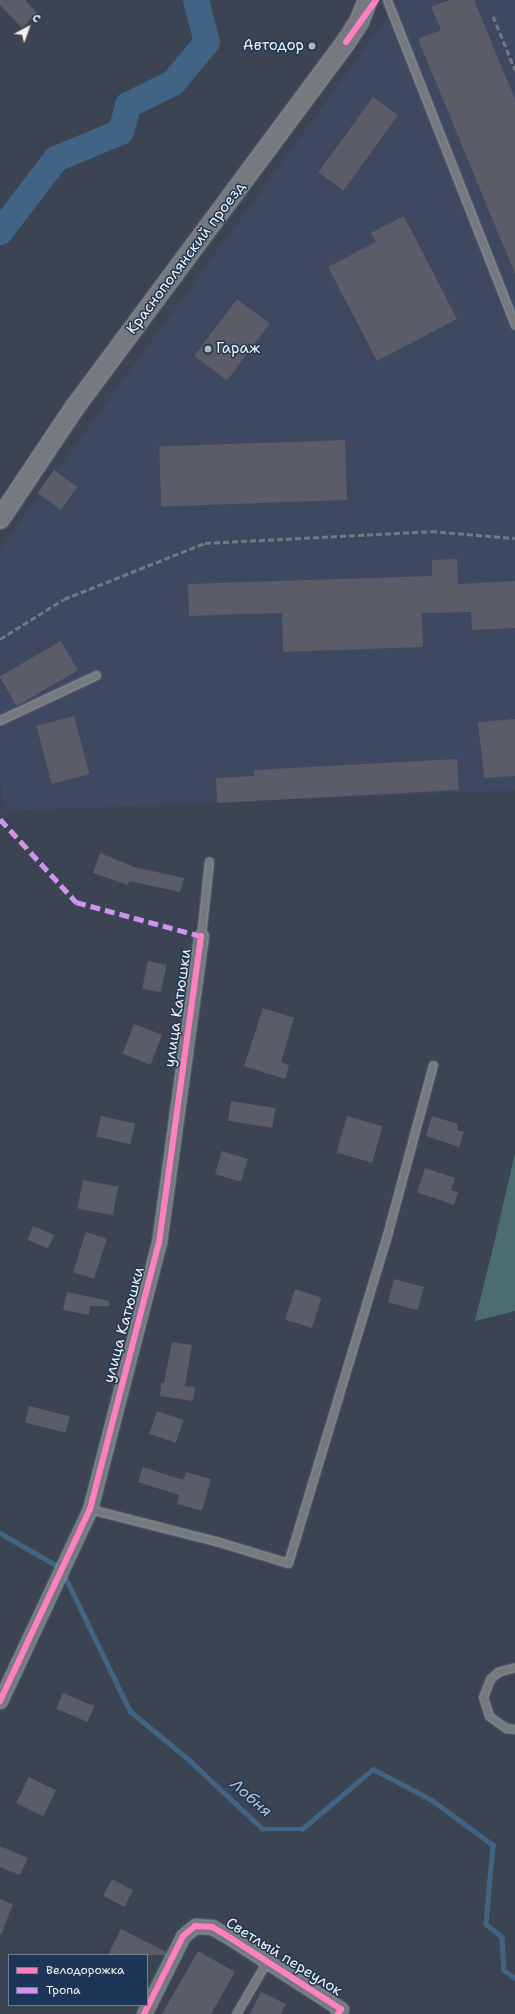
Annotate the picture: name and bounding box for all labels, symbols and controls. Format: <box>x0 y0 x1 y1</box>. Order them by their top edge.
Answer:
north arrow <box>8 8 48 48</box>
text: С <box>29 11 44 26</box>
place label: Автодор <box>243 37 304 55</box>
marker: Автодор <box>307 41 317 51</box>
street label: Краснополянский проезд <box>123 178 249 338</box>
place label: Гараж <box>216 340 260 358</box>
marker: Гараж <box>203 344 213 354</box>
street label: улица Катюшки <box>161 948 195 1068</box>
street label: улица Катюшки <box>100 1265 148 1385</box>
water label: Лобня <box>226 1775 276 1821</box>
street label: Светлый переулок <box>223 1914 345 2000</box>
legend <box>8 1954 148 2006</box>
text: Велодорожка <box>46 1962 124 1978</box>
text: Тропа <box>46 1982 80 1998</box>

